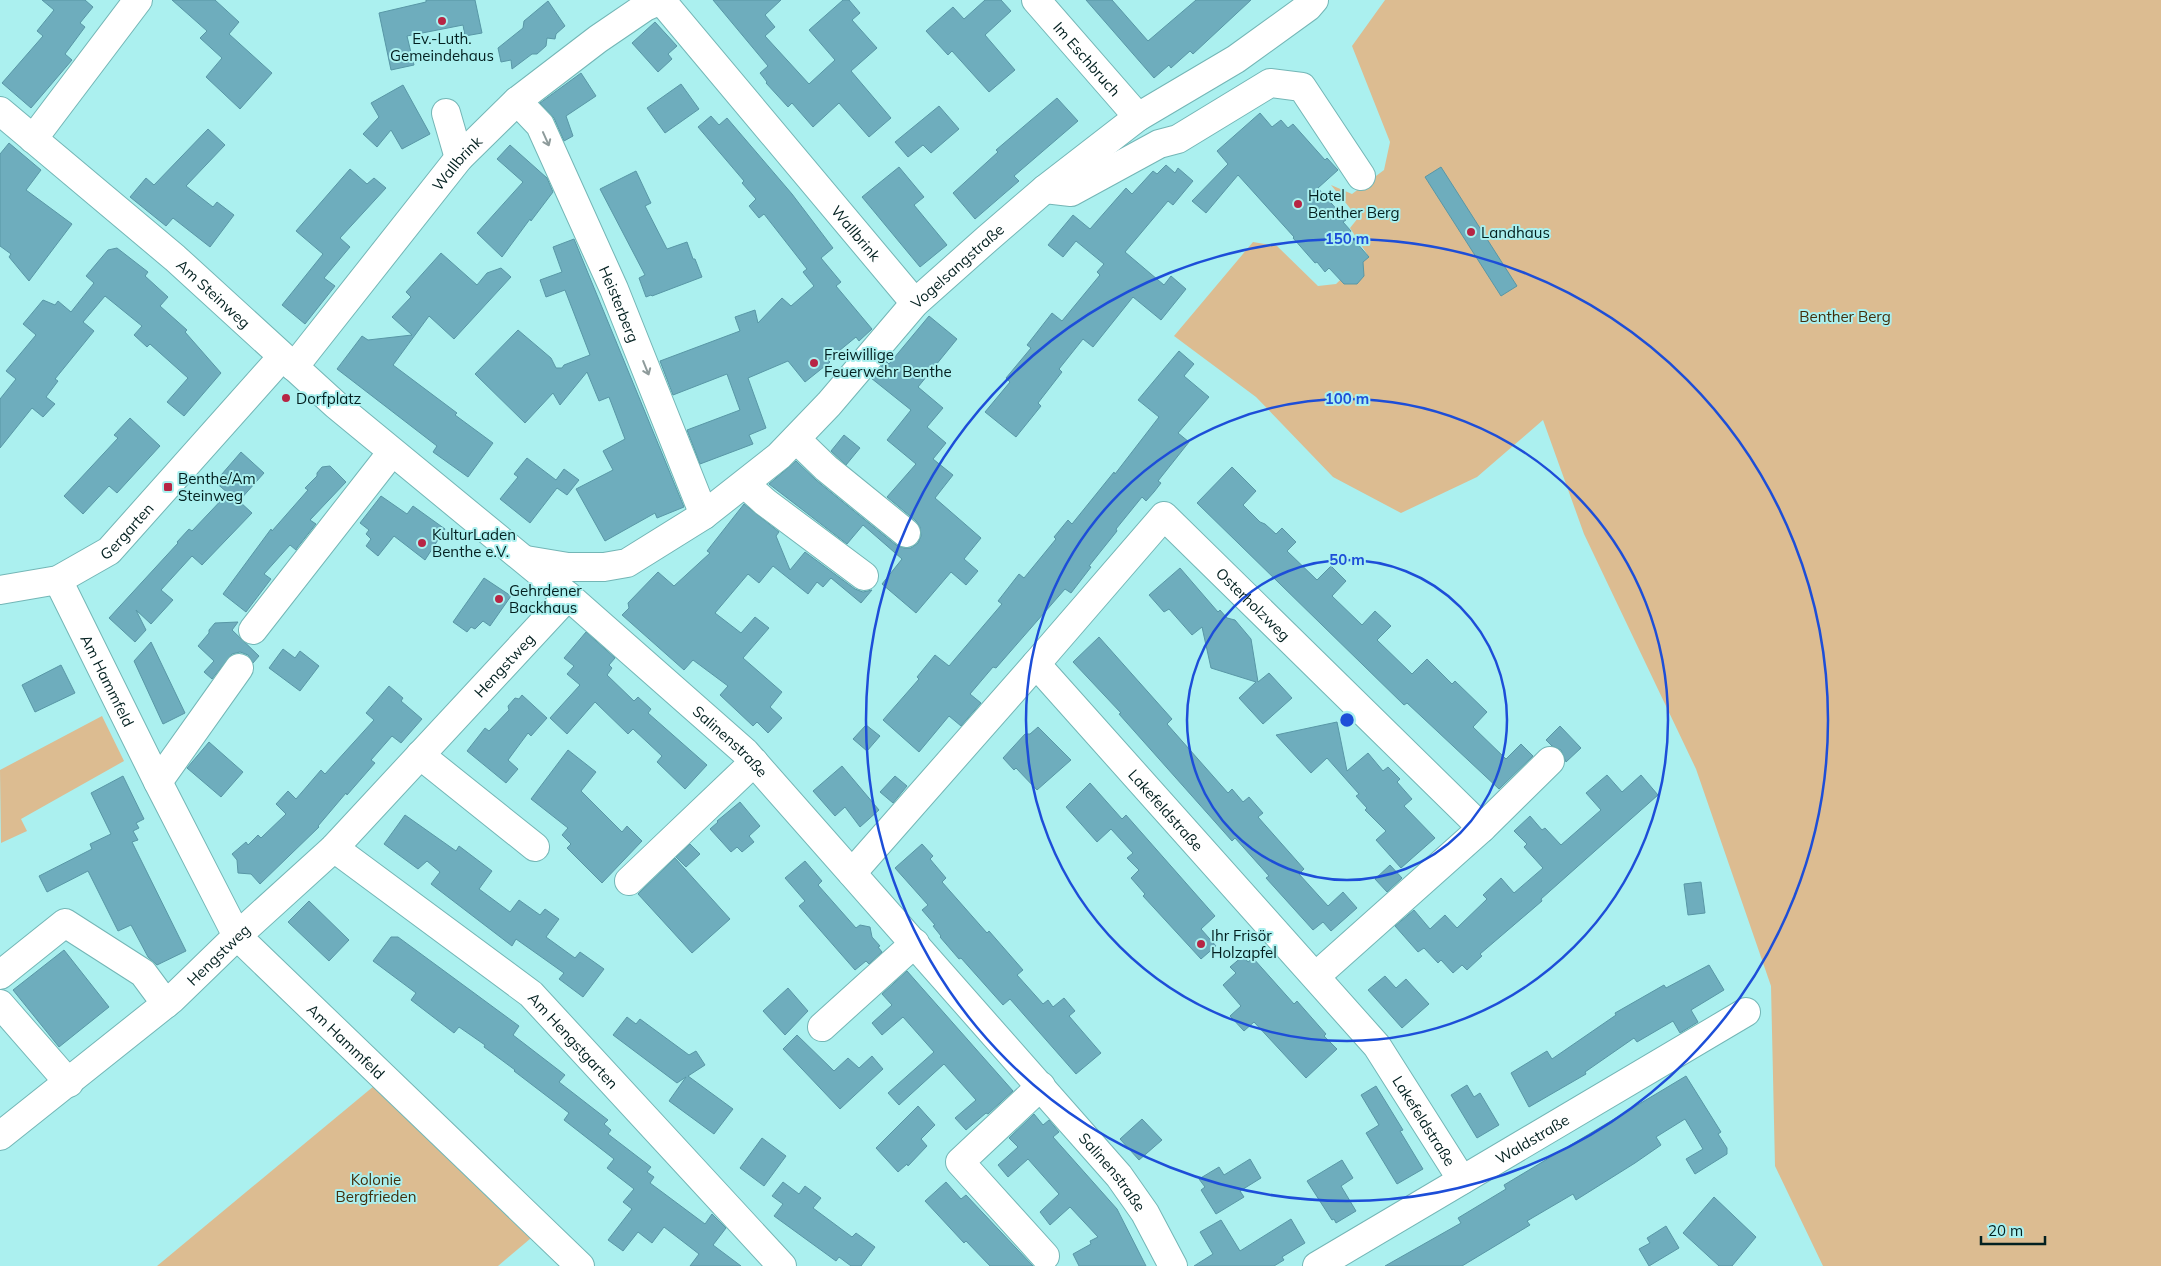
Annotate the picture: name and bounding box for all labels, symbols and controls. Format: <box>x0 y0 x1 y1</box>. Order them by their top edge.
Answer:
marker: Ev.-Luth. Gemeindehaus <box>436 15 448 27</box>
street label: Im Eschbruch <box>1050 18 1125 100</box>
place label: Ev.-Luth. Gemeindehaus <box>390 29 494 65</box>
street label: Wallbrink <box>428 131 486 194</box>
one-way arrow <box>542 131 551 146</box>
place label: Hotel Benther Berg <box>1308 186 1399 222</box>
marker: Hotel Benther Berg <box>1292 198 1304 210</box>
street label: Wallbrink <box>828 201 885 265</box>
street label: Vogelsangstraße <box>907 220 1007 312</box>
place label: Landhaus <box>1481 223 1550 242</box>
marker: Landhaus <box>1465 226 1477 238</box>
text: 150 m <box>1325 229 1369 248</box>
street label: Am Steinweg <box>173 255 255 332</box>
street label: Heisterberg <box>595 263 644 345</box>
park label: Benther Berg <box>1799 307 1891 326</box>
place label: Freiwillige Feuerwehr Benthe <box>824 345 952 381</box>
marker: Freiwillige Feuerwehr Benthe <box>808 357 820 369</box>
one-way arrow <box>642 360 651 375</box>
place label: Dorfplatz <box>296 389 362 408</box>
text: 100 m <box>1325 389 1369 408</box>
marker: Dorfplatz <box>280 392 292 404</box>
place label: Benthe/Am Steinweg <box>178 469 256 505</box>
marker: Benthe/Am Steinweg <box>162 481 174 493</box>
street label: Gergarten <box>97 499 157 564</box>
place label: KulturLaden Benthe e.V. <box>432 525 516 561</box>
marker: KulturLaden Benthe e.V. <box>416 537 428 549</box>
text: 50 m <box>1329 550 1365 569</box>
street label: Osterholzweg <box>1212 563 1295 644</box>
place label: Gehrdener Backhaus <box>509 581 582 617</box>
marker: Gehrdener Backhaus <box>493 593 505 605</box>
street label: Hengstweg <box>470 629 538 701</box>
street label: Am Hammfeld <box>77 631 139 730</box>
street label: Salinenstraße <box>689 701 772 781</box>
centre of rings <box>1338 711 1356 729</box>
street label: Lakefeldstraße <box>1125 765 1208 855</box>
street label: Hengstweg <box>183 920 254 989</box>
place label: Ihr Frisör Holzapfel <box>1211 926 1277 962</box>
marker: Ihr Frisör Holzapfel <box>1195 938 1207 950</box>
street label: Am Hengstgarten <box>524 988 623 1092</box>
street label: Am Hammfeld <box>303 999 389 1083</box>
street label: Lakefeldstraße <box>1389 1072 1460 1169</box>
street label: Waldstraße <box>1492 1110 1572 1168</box>
street label: Salinenstraße <box>1075 1128 1150 1215</box>
park label: Kolonie Bergfrieden <box>336 1170 416 1206</box>
scale bar <box>1981 1214 2045 1246</box>
text: 20 m <box>1988 1221 2023 1240</box>

